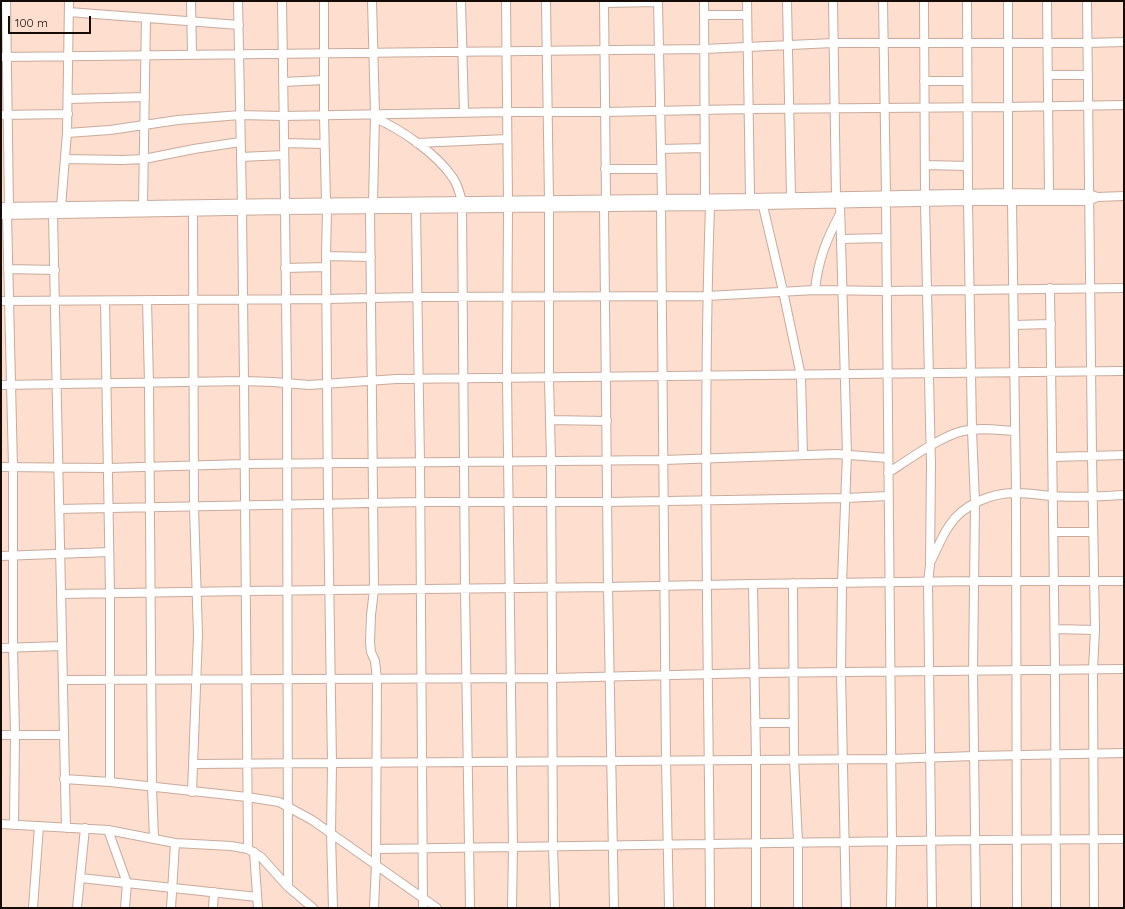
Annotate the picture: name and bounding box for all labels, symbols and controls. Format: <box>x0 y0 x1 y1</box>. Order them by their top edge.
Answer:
scale bar <box>10 8 93 34</box>
text: 100 m <box>15 15 48 30</box>

